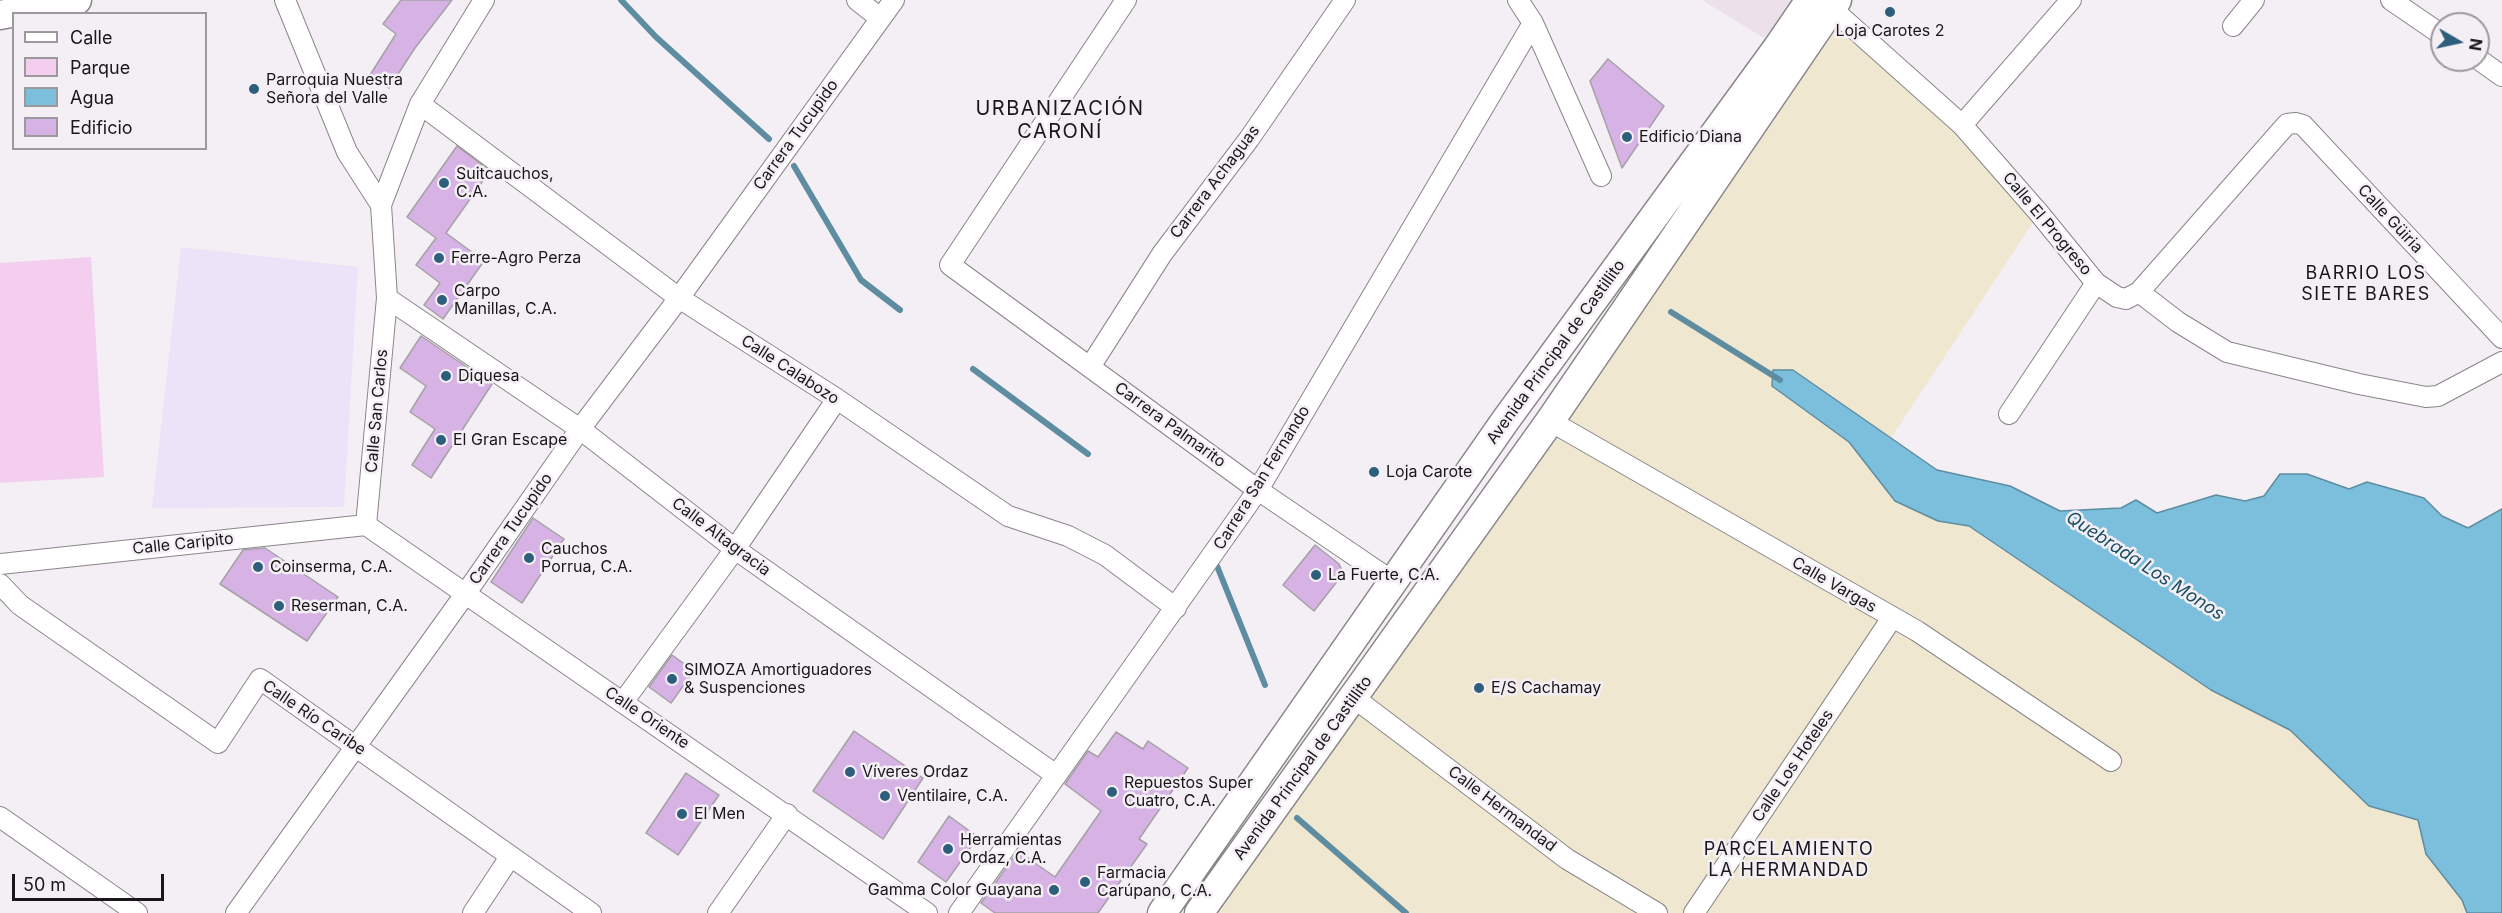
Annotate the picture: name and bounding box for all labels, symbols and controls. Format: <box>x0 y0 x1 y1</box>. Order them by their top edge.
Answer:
marker: Loja Carotes 2 <box>1883 5 1897 19</box>
legend <box>12 12 207 150</box>
north arrow <box>2430 12 2490 72</box>
place label: Loja Carotes 2 <box>1835 21 1945 41</box>
text: Calle <box>70 27 112 48</box>
text: N <box>2465 37 2487 52</box>
text: Parque <box>70 57 130 78</box>
place label: Parroquia Nuestra Señora del Valle <box>266 70 403 108</box>
street label: Carrera Tucupido <box>749 76 843 194</box>
marker: Parroquia Nuestra Señora del Valle <box>247 82 261 96</box>
text: Agua <box>70 87 114 108</box>
district label: URBANIZACIÓN CARONÍ <box>975 97 1145 144</box>
text: Edificio <box>70 117 133 138</box>
street label: Carrera Achaguas <box>1166 122 1264 242</box>
place label: Edificio Diana <box>1639 127 1742 147</box>
marker: Edificio Diana <box>1620 130 1634 144</box>
place label: Suitcauchos, C.A. <box>456 164 554 202</box>
street label: Calle El Progreso <box>1998 169 2096 279</box>
marker: Suitcauchos, C.A. <box>437 176 451 190</box>
street label: Calle Güiria <box>2353 181 2427 257</box>
place label: Ferre-Agro Perza <box>451 248 581 268</box>
marker: Ferre-Agro Perza <box>432 251 446 265</box>
street label: Avenida Principal de Castillito <box>1483 256 1629 448</box>
district label: BARRIO LOS SIETE BARES <box>2301 263 2431 306</box>
place label: Carpo Manillas, C.A. <box>454 281 557 319</box>
marker: Carpo Manillas, C.A. <box>435 293 449 307</box>
street label: Calle Calabozo <box>737 331 843 409</box>
street label: Calle San Carlos <box>362 348 392 474</box>
place label: Diquesa <box>458 366 519 386</box>
marker: Diquesa <box>439 369 453 383</box>
street label: Carrera Palmarito <box>1111 378 1229 472</box>
street label: Carrera San Fernando <box>1210 402 1314 554</box>
place label: El Gran Escape <box>453 430 567 450</box>
marker: El Gran Escape <box>434 433 448 447</box>
place label: Loja Carote <box>1386 462 1472 482</box>
marker: Loja Carote <box>1367 465 1381 479</box>
street label: Carrera Tucupido <box>465 470 557 588</box>
street label: Calle Altagracia <box>668 494 774 580</box>
water label: Quebrada Los Monos <box>2062 507 2228 625</box>
street label: Calle Caripito <box>132 529 234 559</box>
place label: Cauchos Porrua, C.A. <box>541 539 633 577</box>
marker: Cauchos Porrua, C.A. <box>522 551 536 565</box>
street label: Calle Vargas <box>1788 553 1880 617</box>
place label: Coinserma, C.A. <box>270 557 393 577</box>
marker: Coinserma, C.A. <box>251 560 265 574</box>
place label: La Fuerte, C.A. <box>1328 565 1440 585</box>
marker: La Fuerte, C.A. <box>1309 568 1323 582</box>
place label: Reserman, C.A. <box>291 596 408 616</box>
marker: Reserman, C.A. <box>272 599 286 613</box>
place label: SIMOZA Amortiguadores & Suspenciones <box>684 660 872 698</box>
marker: SIMOZA Amortiguadores & Suspenciones <box>665 672 679 686</box>
street label: Avenida Principal de Castillito <box>1230 672 1376 864</box>
street label: Calle Río Caribe <box>259 676 369 760</box>
place label: E/S Cachamay <box>1491 678 1601 698</box>
marker: E/S Cachamay <box>1472 681 1486 695</box>
street label: Calle Oriente <box>601 683 693 753</box>
street label: Calle Los Hoteles <box>1748 706 1838 826</box>
place label: Víveres Ordaz <box>862 762 969 782</box>
street label: Calle Hermandad <box>1444 762 1560 856</box>
marker: Víveres Ordaz <box>843 765 857 779</box>
place label: Repuestos Super Cuatro, C.A. <box>1124 773 1253 811</box>
marker: Repuestos Super Cuatro, C.A. <box>1105 785 1119 799</box>
place label: Ventilaire, C.A. <box>897 786 1008 806</box>
marker: Ventilaire, C.A. <box>878 789 892 803</box>
place label: El Men <box>694 804 745 824</box>
marker: El Men <box>675 807 689 821</box>
place label: Herramientas Ordaz, C.A. <box>960 830 1062 868</box>
district label: PARCELAMIENTO LA HERMANDAD <box>1704 839 1874 882</box>
marker: Herramientas Ordaz, C.A. <box>941 842 955 856</box>
scale bar <box>15 862 166 900</box>
place label: Farmacia Carúpano, C.A. <box>1097 863 1212 901</box>
text: 50 m <box>23 874 66 895</box>
marker: Farmacia Carúpano, C.A. <box>1078 875 1092 889</box>
place label: Gamma Color Guayana <box>868 880 1042 900</box>
marker: Gamma Color Guayana <box>1047 883 1061 897</box>

